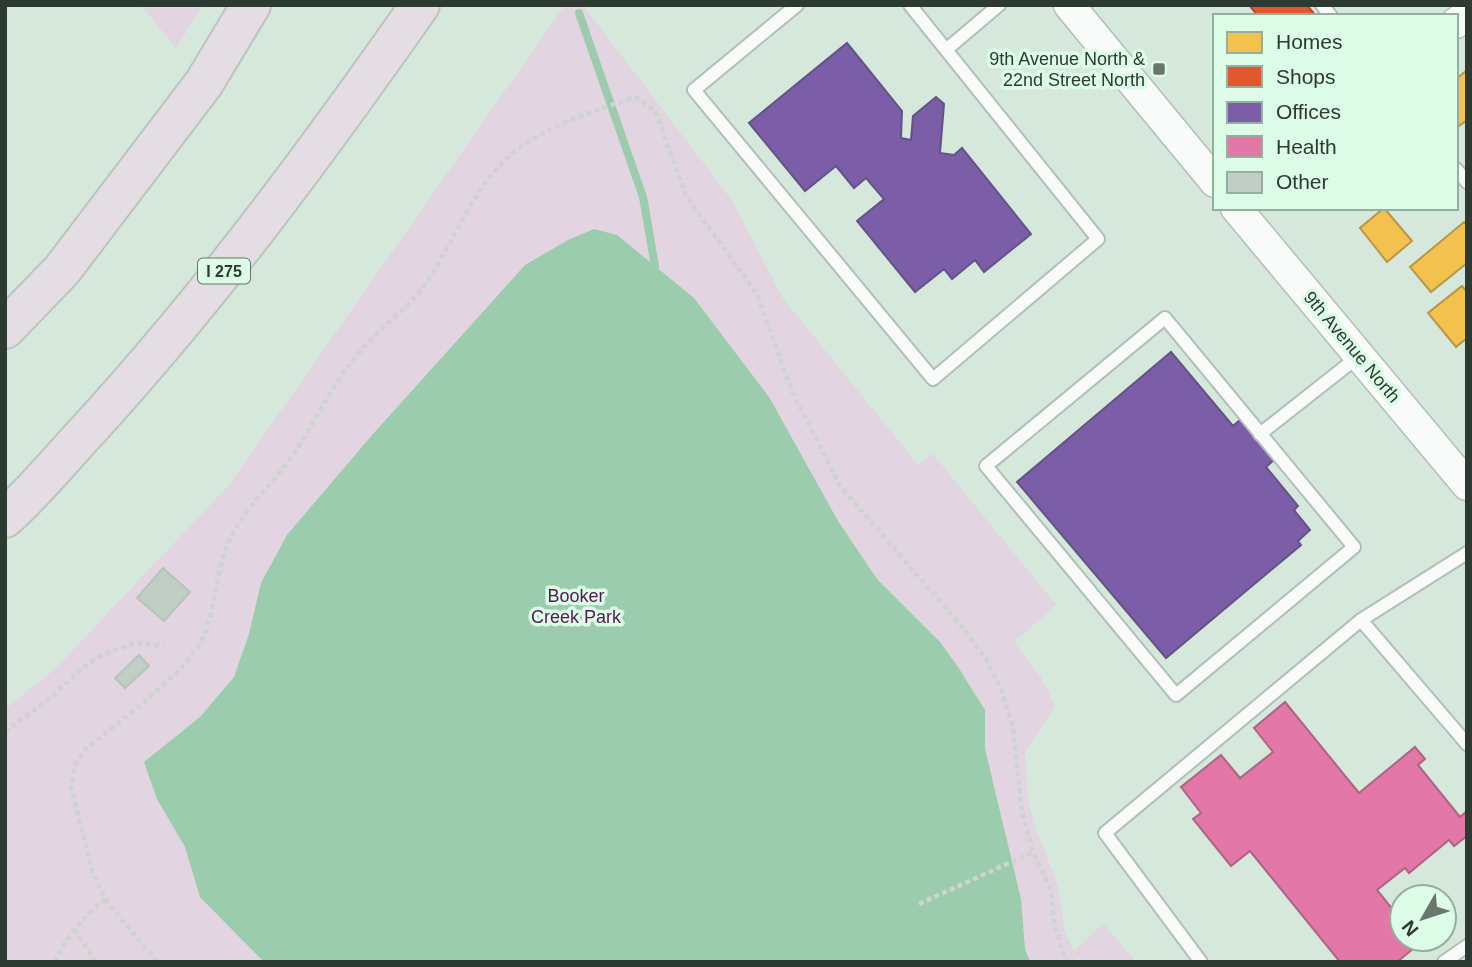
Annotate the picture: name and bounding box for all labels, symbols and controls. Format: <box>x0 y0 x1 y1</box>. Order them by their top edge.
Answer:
legend <box>1213 14 1458 210</box>
text: Homes <box>1276 30 1343 53</box>
place label: 9th Avenue North & 22nd Street North <box>989 49 1145 90</box>
marker: 9th Avenue North & 22nd Street North <box>1151 61 1167 77</box>
text: Shops <box>1276 65 1336 88</box>
text: Offices <box>1276 100 1341 123</box>
text: Health <box>1276 135 1337 158</box>
text: Other <box>1276 170 1329 193</box>
road number: I 275 <box>198 258 250 284</box>
street label: 9th Avenue North <box>1300 287 1404 407</box>
park label: Booker Creek Park <box>531 586 622 627</box>
north arrow <box>1388 883 1458 953</box>
text: N <box>1398 916 1423 940</box>

